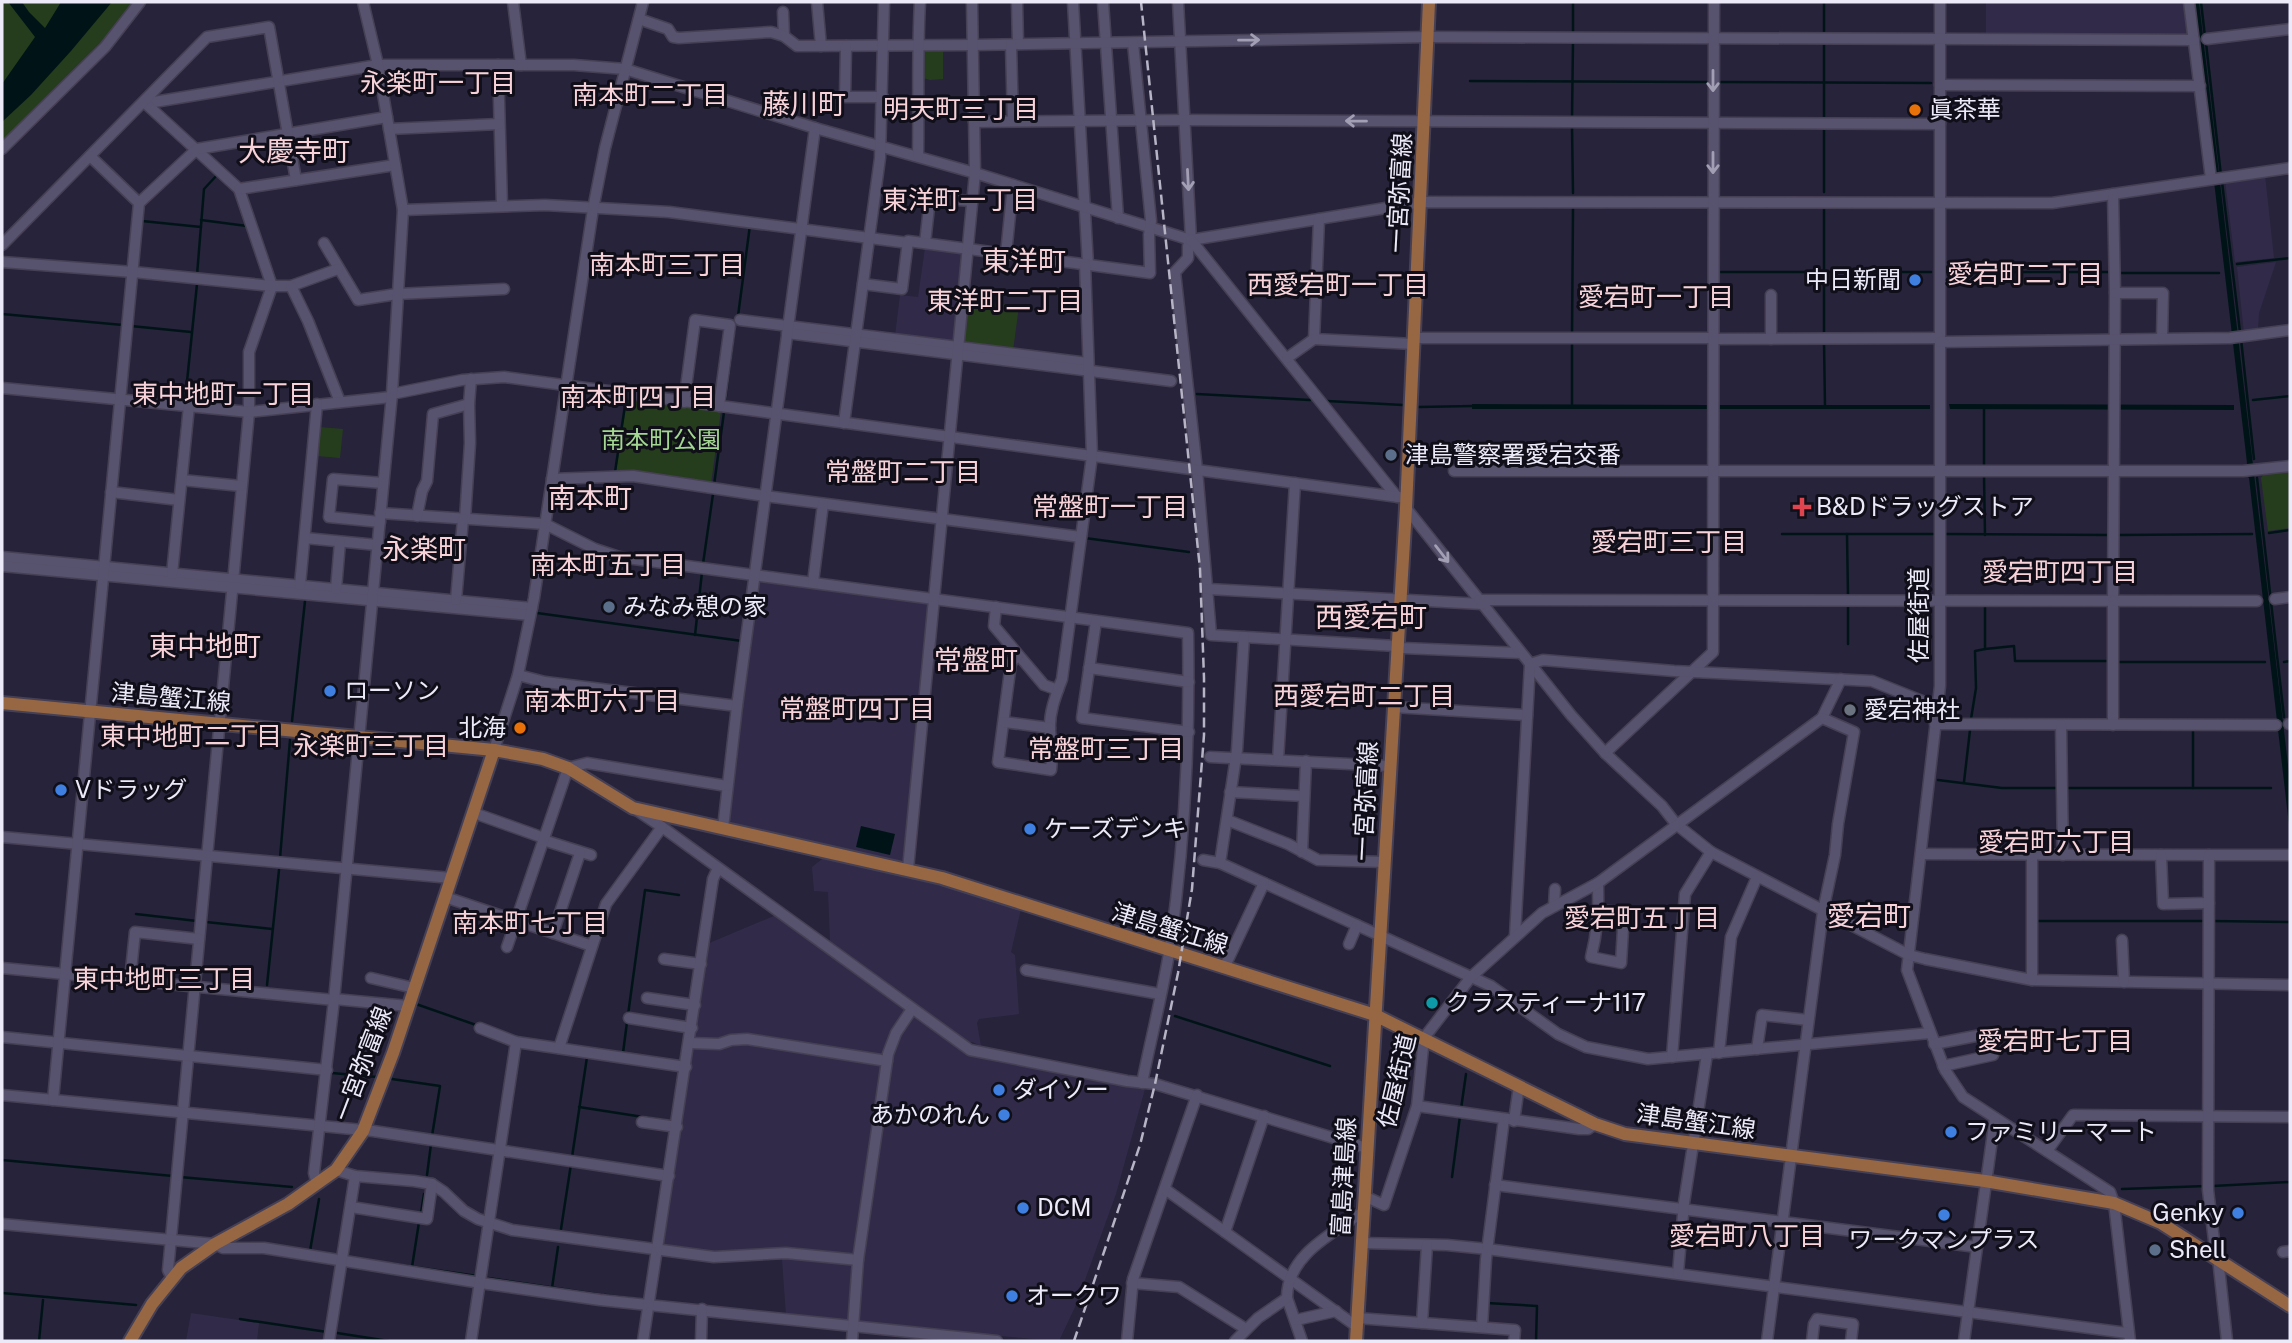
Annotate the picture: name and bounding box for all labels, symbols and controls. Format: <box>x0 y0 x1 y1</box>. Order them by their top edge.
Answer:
one-way arrow <box>1237 33 1260 47</box>
district label: 永楽町一丁目 <box>360 67 516 98</box>
one-way arrow <box>1706 69 1720 92</box>
district label: 南本町二丁目 <box>572 79 728 110</box>
district label: 藤川町 <box>762 87 846 120</box>
district label: 明天町三丁目 <box>883 93 1039 124</box>
place label: 眞茶華 <box>1929 95 2001 123</box>
marker: 眞茶華 <box>1907 102 1923 118</box>
one-way arrow <box>1345 115 1368 128</box>
street label: 一宮弥富線 <box>1382 132 1416 254</box>
district label: 大慶寺町 <box>238 134 350 167</box>
one-way arrow <box>1706 152 1720 175</box>
one-way arrow <box>1181 168 1194 191</box>
district label: 東洋町一丁目 <box>882 184 1038 215</box>
district label: 東洋町 <box>982 244 1066 277</box>
district label: 南本町三丁目 <box>589 249 745 280</box>
district label: 愛宕町二丁目 <box>1947 258 2103 289</box>
place label: 中日新聞 <box>1805 265 1901 293</box>
district label: 西愛宕町一丁目 <box>1247 269 1429 300</box>
marker: 中日新聞 <box>1907 272 1923 288</box>
district label: 愛宕町一丁目 <box>1578 281 1734 312</box>
district label: 東洋町二丁目 <box>927 285 1083 316</box>
district label: 東中地町一丁目 <box>132 378 314 409</box>
district label: 南本町四丁目 <box>560 381 716 412</box>
park label: 南本町公園 <box>601 425 721 453</box>
place label: 津島警察署愛宕交番 <box>1405 440 1621 468</box>
marker: 津島警察署愛宕交番 <box>1383 447 1399 463</box>
district label: 常盤町二丁目 <box>825 456 981 487</box>
district label: 南本町 <box>548 481 632 514</box>
district label: 常盤町一丁目 <box>1032 491 1188 522</box>
place label: B&Dドラッグストア <box>1816 492 2034 520</box>
marker: B&Dドラッグストア <box>1794 499 1810 515</box>
district label: 愛宕町三丁目 <box>1591 526 1747 557</box>
district label: 永楽町 <box>382 532 466 565</box>
one-way arrow <box>1435 544 1450 562</box>
district label: 南本町五丁目 <box>530 549 686 580</box>
district label: 愛宕町四丁目 <box>1982 556 2138 587</box>
street label: 佐屋街道 <box>1904 567 1932 663</box>
place label: みなみ憩の家 <box>623 592 767 620</box>
marker: みなみ憩の家 <box>601 599 617 615</box>
district label: 西愛宕町 <box>1315 600 1427 633</box>
district label: 東中地町 <box>149 629 261 662</box>
district label: 常盤町 <box>934 643 1018 676</box>
place label: ローソン <box>344 676 440 704</box>
street label: 津島蟹江線 <box>110 678 232 716</box>
district label: 西愛宕町二丁目 <box>1273 680 1455 711</box>
marker: ローソン <box>322 683 338 699</box>
district label: 南本町六丁目 <box>524 685 680 716</box>
district label: 常盤町四丁目 <box>779 693 935 724</box>
place label: 愛宕神社 <box>1864 695 1960 723</box>
marker: 愛宕神社 <box>1842 702 1858 718</box>
place label: 北海 <box>458 713 506 741</box>
district label: 東中地町二丁目 <box>100 720 282 751</box>
marker: 北海 <box>512 720 528 736</box>
district label: 永楽町三丁目 <box>293 730 449 761</box>
district label: 常盤町三丁目 <box>1028 733 1184 764</box>
street label: 一宮弥富線 <box>1348 740 1382 862</box>
place label: Vドラッグ <box>75 775 187 803</box>
marker: Vドラッグ <box>53 782 69 798</box>
place label: ケーズデンキ <box>1044 814 1187 842</box>
marker: ケーズデンキ <box>1022 821 1038 837</box>
district label: 愛宕町六丁目 <box>1978 826 2134 857</box>
street label: 津島蟹江線 <box>1109 897 1232 959</box>
district label: 愛宕町 <box>1827 899 1911 932</box>
district label: 愛宕町五丁目 <box>1564 902 1720 933</box>
district label: 南本町七丁目 <box>452 907 608 938</box>
district label: 東中地町三丁目 <box>73 963 255 994</box>
place label: クラスティーナ117 <box>1446 988 1646 1016</box>
marker: クラスティーナ117 <box>1424 995 1440 1011</box>
street label: 一宮弥富線 <box>327 1003 397 1125</box>
district label: 愛宕町七丁目 <box>1977 1025 2133 1056</box>
street label: 佐屋街道 <box>1372 1031 1420 1131</box>
place label: ダイソー <box>1013 1075 1109 1103</box>
marker: ダイソー <box>991 1082 1007 1098</box>
street label: 津島蟹江線 <box>1635 1099 1758 1143</box>
place label: あかのれん <box>870 1100 990 1128</box>
marker: あかのれん <box>996 1107 1012 1123</box>
street label: 富島津島線 <box>1326 1116 1360 1238</box>
place label: ファミリーマート <box>1965 1117 2157 1145</box>
marker: ファミリーマート <box>1943 1124 1959 1140</box>
place label: DCM <box>1037 1193 1091 1221</box>
place label: Genky <box>2152 1198 2224 1226</box>
marker: DCM <box>1015 1200 1031 1216</box>
marker: Genky <box>2230 1205 2246 1221</box>
marker: ワークマンプラス <box>1936 1207 1952 1223</box>
district label: 愛宕町八丁目 <box>1669 1220 1825 1251</box>
place label: ワークマンプラス <box>1849 1225 2039 1253</box>
place label: Shell <box>2169 1235 2227 1263</box>
marker: Shell <box>2147 1242 2163 1258</box>
place label: オークワ <box>1026 1281 1122 1309</box>
marker: オークワ <box>1004 1288 1020 1304</box>

